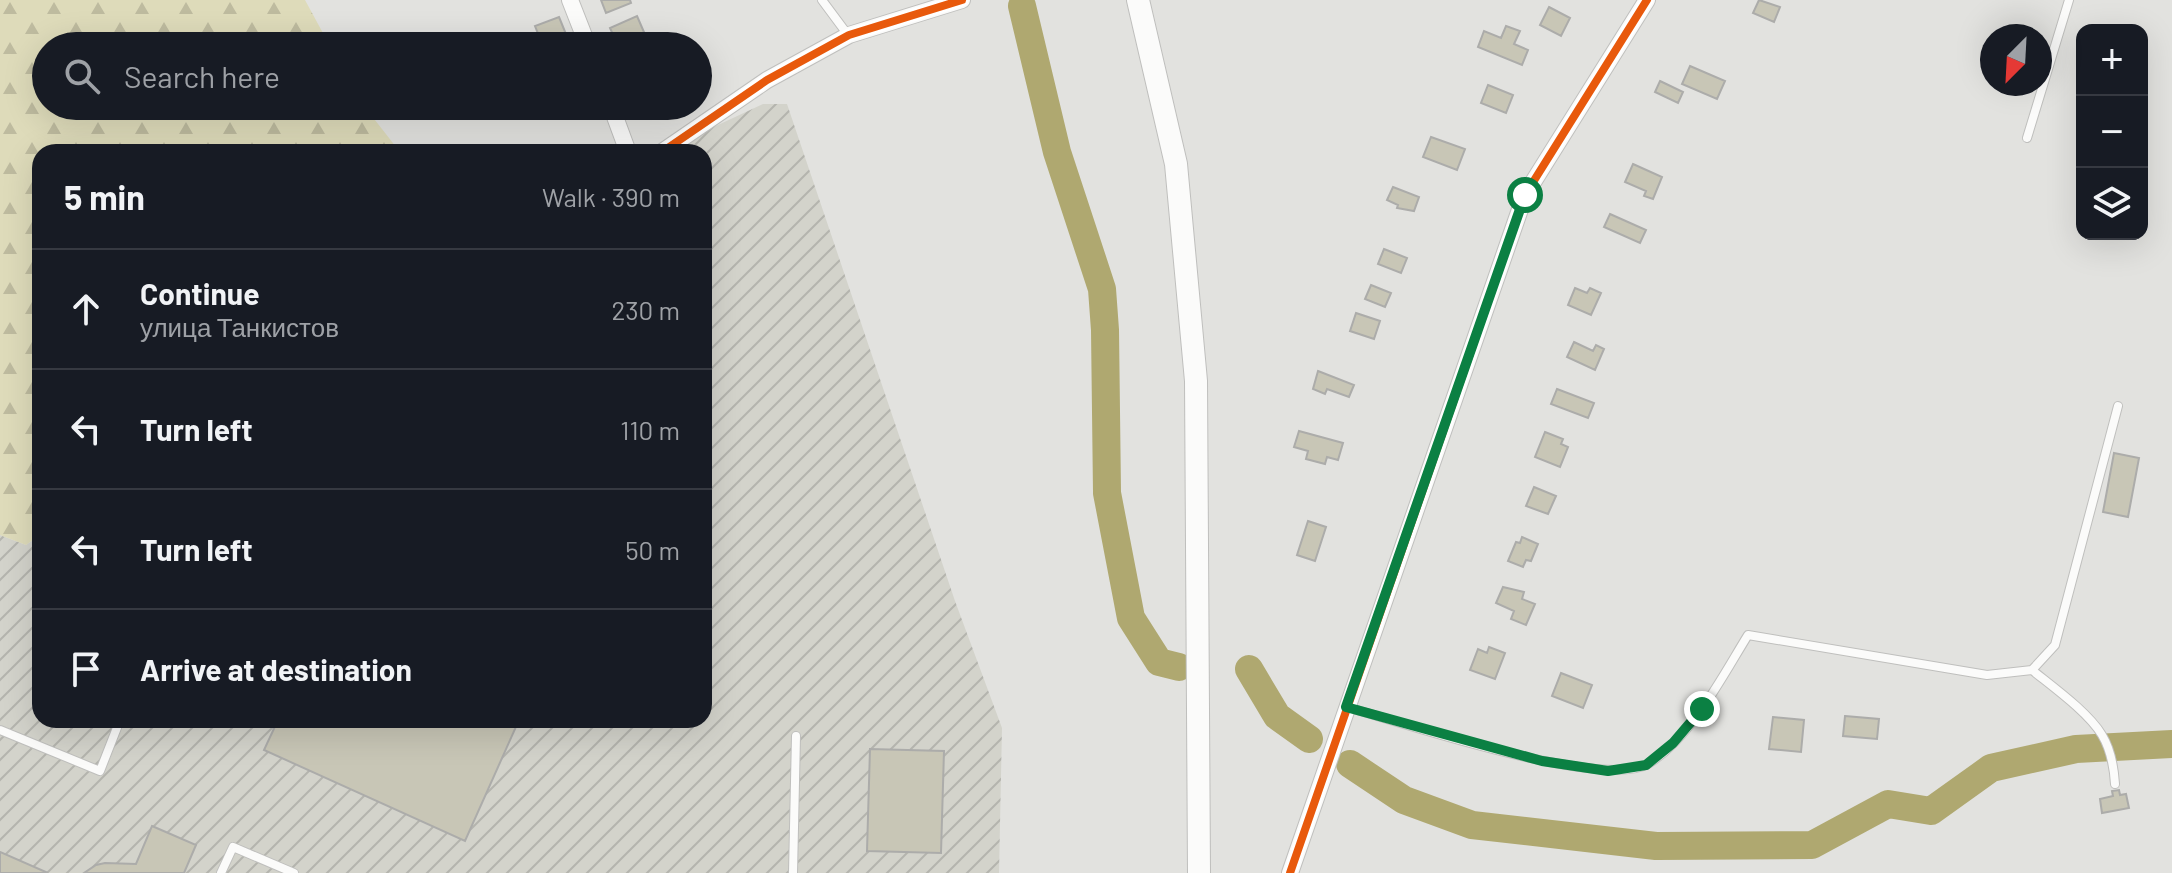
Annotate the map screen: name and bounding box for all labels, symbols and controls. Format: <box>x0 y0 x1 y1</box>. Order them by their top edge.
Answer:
north arrow <box>1980 24 2052 96</box>
map controls <box>2076 24 2148 240</box>
button: + <box>2076 24 2148 96</box>
search box <box>32 32 712 120</box>
icon: search <box>60 54 104 98</box>
text: Search here <box>124 58 280 94</box>
button: − <box>2076 96 2148 168</box>
button: layers <box>2076 168 2148 240</box>
text: 5 min <box>64 176 145 217</box>
route start <box>1507 177 1543 213</box>
text: Walk · 390 m <box>542 181 680 212</box>
text: Continue <box>140 275 260 311</box>
icon: ahead <box>64 287 108 331</box>
text: 230 m <box>611 294 680 325</box>
text: улица Танкистов <box>140 311 339 342</box>
icon: left <box>64 407 108 451</box>
text: Turn left <box>140 411 253 447</box>
text: 110 m <box>620 414 680 445</box>
icon: left <box>64 527 108 571</box>
text: Turn left <box>140 531 253 567</box>
text: 50 m <box>625 534 680 565</box>
icon: arrive <box>64 647 108 691</box>
text: Arrive at destination <box>140 651 412 687</box>
route end <box>1684 691 1720 727</box>

